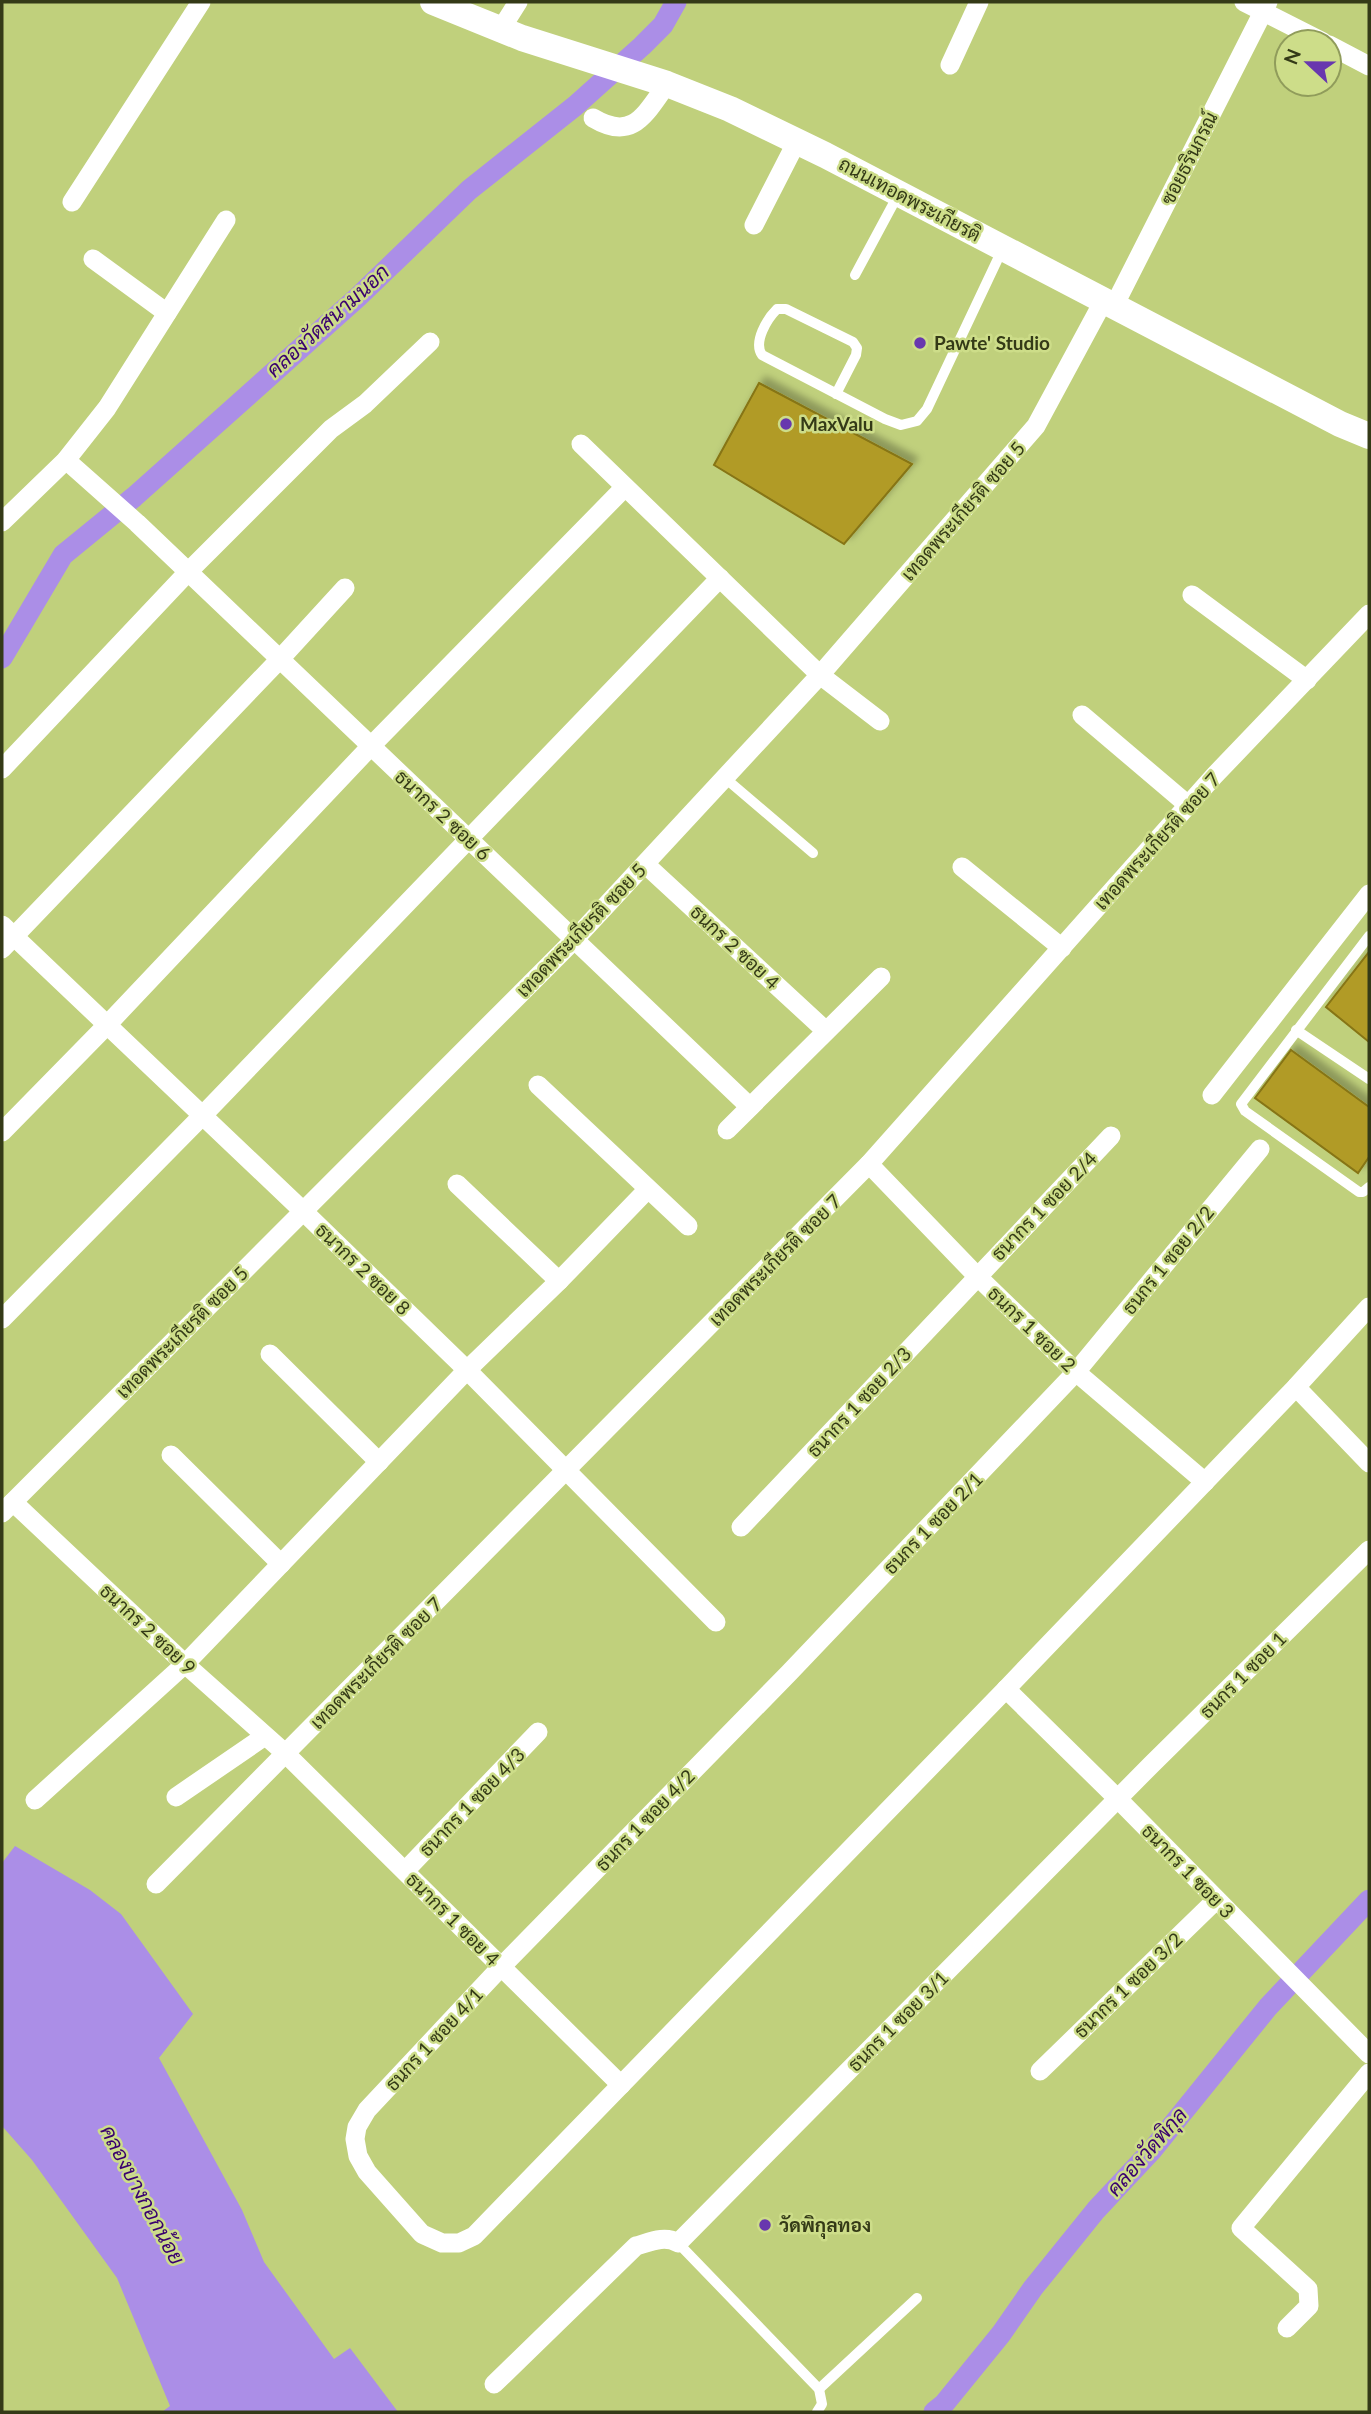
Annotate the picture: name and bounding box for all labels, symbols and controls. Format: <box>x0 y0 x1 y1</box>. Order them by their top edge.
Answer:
north arrow <box>1273 28 1343 98</box>
text: N <box>1278 45 1305 68</box>
street label: ซอยธรินกรณ์ <box>1155 107 1222 208</box>
street label: ถนนเทอดพระเกียรติ <box>835 151 985 246</box>
water label: คลองวัดสนามนอก <box>261 258 393 381</box>
place label: Pawte' Studio <box>934 331 1050 354</box>
marker: Pawte' Studio <box>912 335 928 351</box>
place label: MaxValu <box>800 412 874 435</box>
marker: MaxValu <box>778 416 794 432</box>
street label: เทอดพระเกียรติ ซอย 5 <box>896 436 1029 585</box>
street label: ธนากร 2 ซอย 6 <box>391 765 496 865</box>
street label: เทอดพระเกียรติ ซอย 7 <box>1089 767 1224 914</box>
street label: เทอดพระเกียรติ ซอย 5 <box>511 858 650 1001</box>
street label: ธนกร 2 ซอย 4 <box>686 900 784 994</box>
street label: ธนากร 1 ซอย 2/4 <box>986 1147 1101 1265</box>
street label: เทอดพระเกียรติ ซอย 7 <box>704 1189 845 1330</box>
street label: ธนกร 1 ซอย 2/2 <box>1117 1201 1218 1318</box>
street label: ธนากร 2 ซอย 8 <box>311 1218 415 1319</box>
street label: เทอดพระเกียรติ ซอย 5 <box>111 1261 252 1402</box>
street label: ธนกร 1 ซอย 2 <box>984 1281 1081 1376</box>
street label: ธนากร 1 ซอย 2/3 <box>802 1342 915 1461</box>
street label: ธนกร 1 ซอย 2/1 <box>878 1467 987 1578</box>
street label: ธนากร 2 ซอย 9 <box>96 1579 201 1679</box>
street label: เทอดพระเกียรติ ซอย 7 <box>305 1592 446 1733</box>
street label: ธนกร 1 ซอย 1 <box>1195 1627 1291 1723</box>
street label: ธนากร 1 ซอย 4/3 <box>414 1743 529 1861</box>
street label: ธนกร 1 ซอย 4/2 <box>590 1764 699 1875</box>
street label: ธนากร 1 ซอย 3 <box>1138 1819 1239 1923</box>
street label: ธนากร 1 ซอย 4 <box>402 1867 505 1970</box>
street label: ธนากร 1 ซอย 3/2 <box>1069 1927 1187 2042</box>
street label: ธนกร 1 ซอย 3/1 <box>843 1966 953 2076</box>
street label: ธนกร 1 ซอย 4/1 <box>380 1982 487 2095</box>
water label: คลองวัดพิกุล <box>1101 2102 1193 2202</box>
water label: คลองบางกอกน้อย <box>96 2120 191 2268</box>
place label: วัดพิกุลทอง <box>779 2213 871 2240</box>
marker: วัดพิกุลทอง <box>757 2217 773 2233</box>

